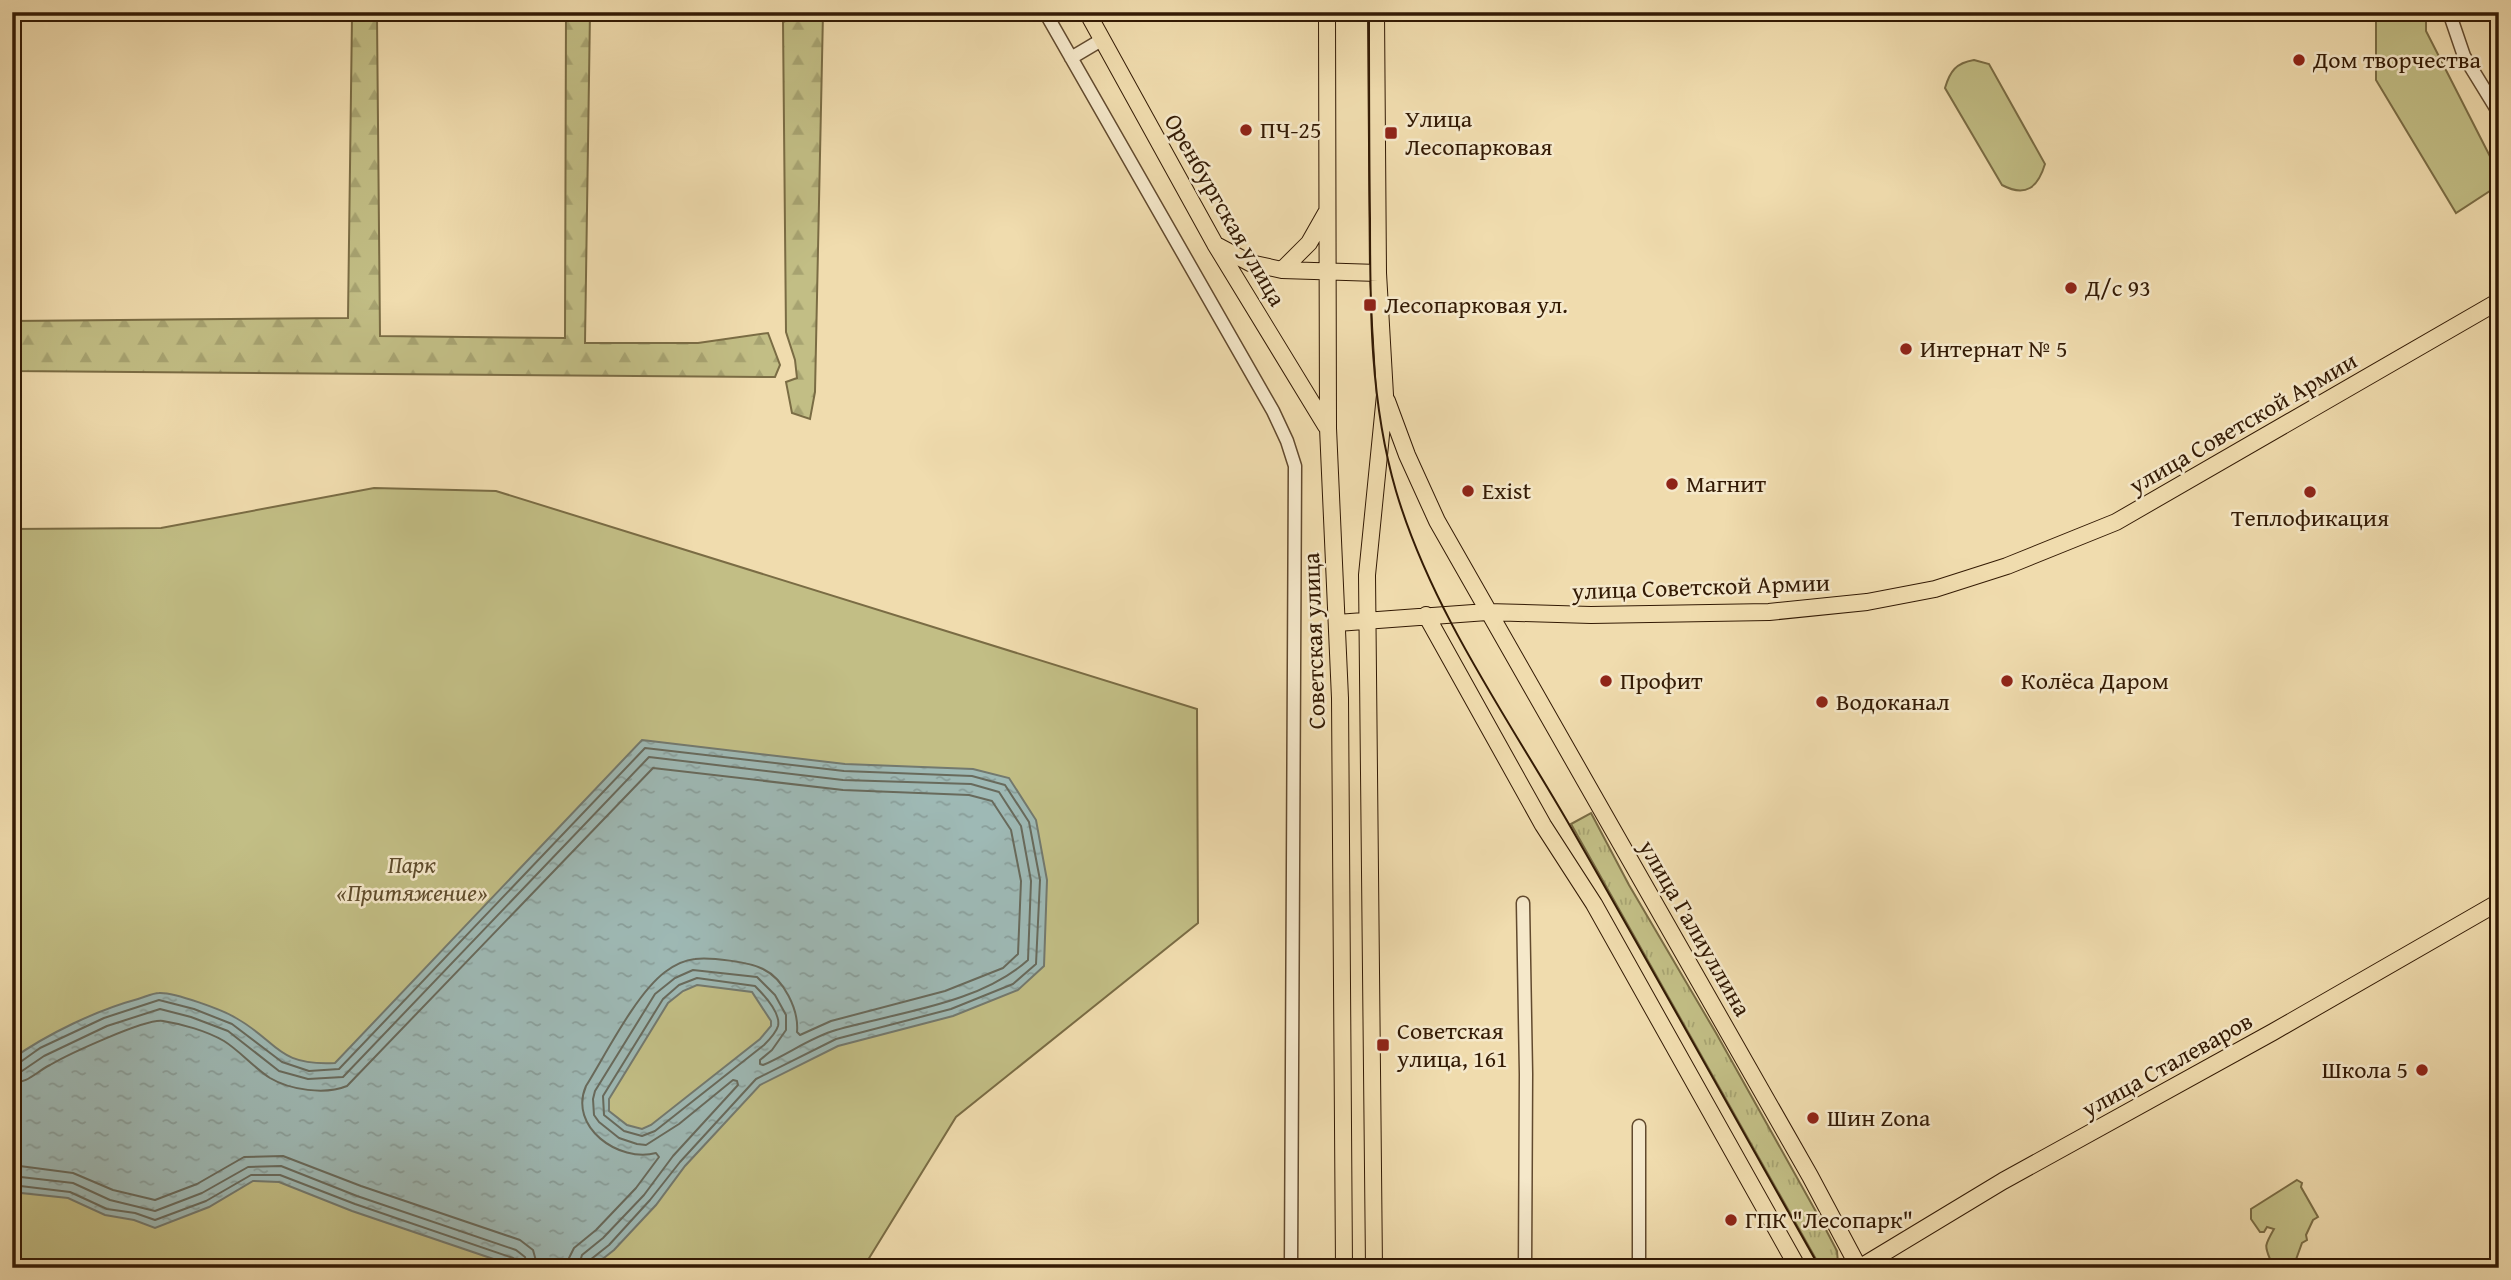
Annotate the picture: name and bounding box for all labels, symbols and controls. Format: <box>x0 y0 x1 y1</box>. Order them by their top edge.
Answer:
place label: Дом творчества <box>2312 42 2482 77</box>
marker: Дом творчества <box>2291 52 2307 68</box>
place label: Улица Лесопарковая <box>1405 101 1552 164</box>
street label: Оренбургская улица <box>1156 107 1295 313</box>
place label: ПЧ-25 <box>1260 112 1321 147</box>
marker: ПЧ-25 <box>1238 122 1254 138</box>
marker: Улица Лесопарковая <box>1383 125 1399 141</box>
place label: Д/с 93 <box>2084 270 2151 305</box>
marker: Д/с 93 <box>2063 280 2079 296</box>
place label: Лесопарковая ул. <box>1384 287 1568 322</box>
marker: Лесопарковая ул. <box>1362 297 1378 313</box>
place label: Интернат № 5 <box>1920 331 2068 366</box>
marker: Интернат № 5 <box>1898 341 1914 357</box>
street label: улица Советской Армии <box>2121 343 2363 503</box>
place label: Магнит <box>1686 466 1767 501</box>
place label: Exist <box>1482 473 1532 508</box>
marker: Магнит <box>1664 476 1680 492</box>
marker: Exist <box>1460 483 1476 499</box>
marker: Теплофикация <box>2302 484 2318 500</box>
place label: Теплофикация <box>2231 500 2389 535</box>
street label: Советская улица <box>1293 552 1334 730</box>
street label: улица Советской Армии <box>1570 565 1831 609</box>
place label: Профит <box>1620 663 1703 698</box>
place label: Колёса Даром <box>2021 663 2169 698</box>
marker: Профит <box>1598 673 1614 689</box>
marker: Колёса Даром <box>1999 673 2015 689</box>
place label: Водоканал <box>1836 684 1950 719</box>
marker: Водоканал <box>1814 694 1830 710</box>
street label: улица Галиуллина <box>1630 832 1761 1023</box>
park label: Парк «Притяжение» <box>336 847 488 910</box>
street label: улица Сталеваров <box>2074 1003 2259 1127</box>
place label: Советская улица, 161 <box>1396 1013 1508 1076</box>
marker: Советская улица, 161 <box>1375 1037 1391 1053</box>
place label: Школа 5 <box>2322 1052 2408 1087</box>
marker: Школа 5 <box>2414 1062 2430 1078</box>
place label: Шин Zona <box>1827 1100 1931 1135</box>
marker: Шин Zona <box>1805 1110 1821 1126</box>
place label: ГПК "Лесопарк" <box>1745 1202 1913 1237</box>
marker: ГПК "Лесопарк" <box>1723 1212 1739 1228</box>

